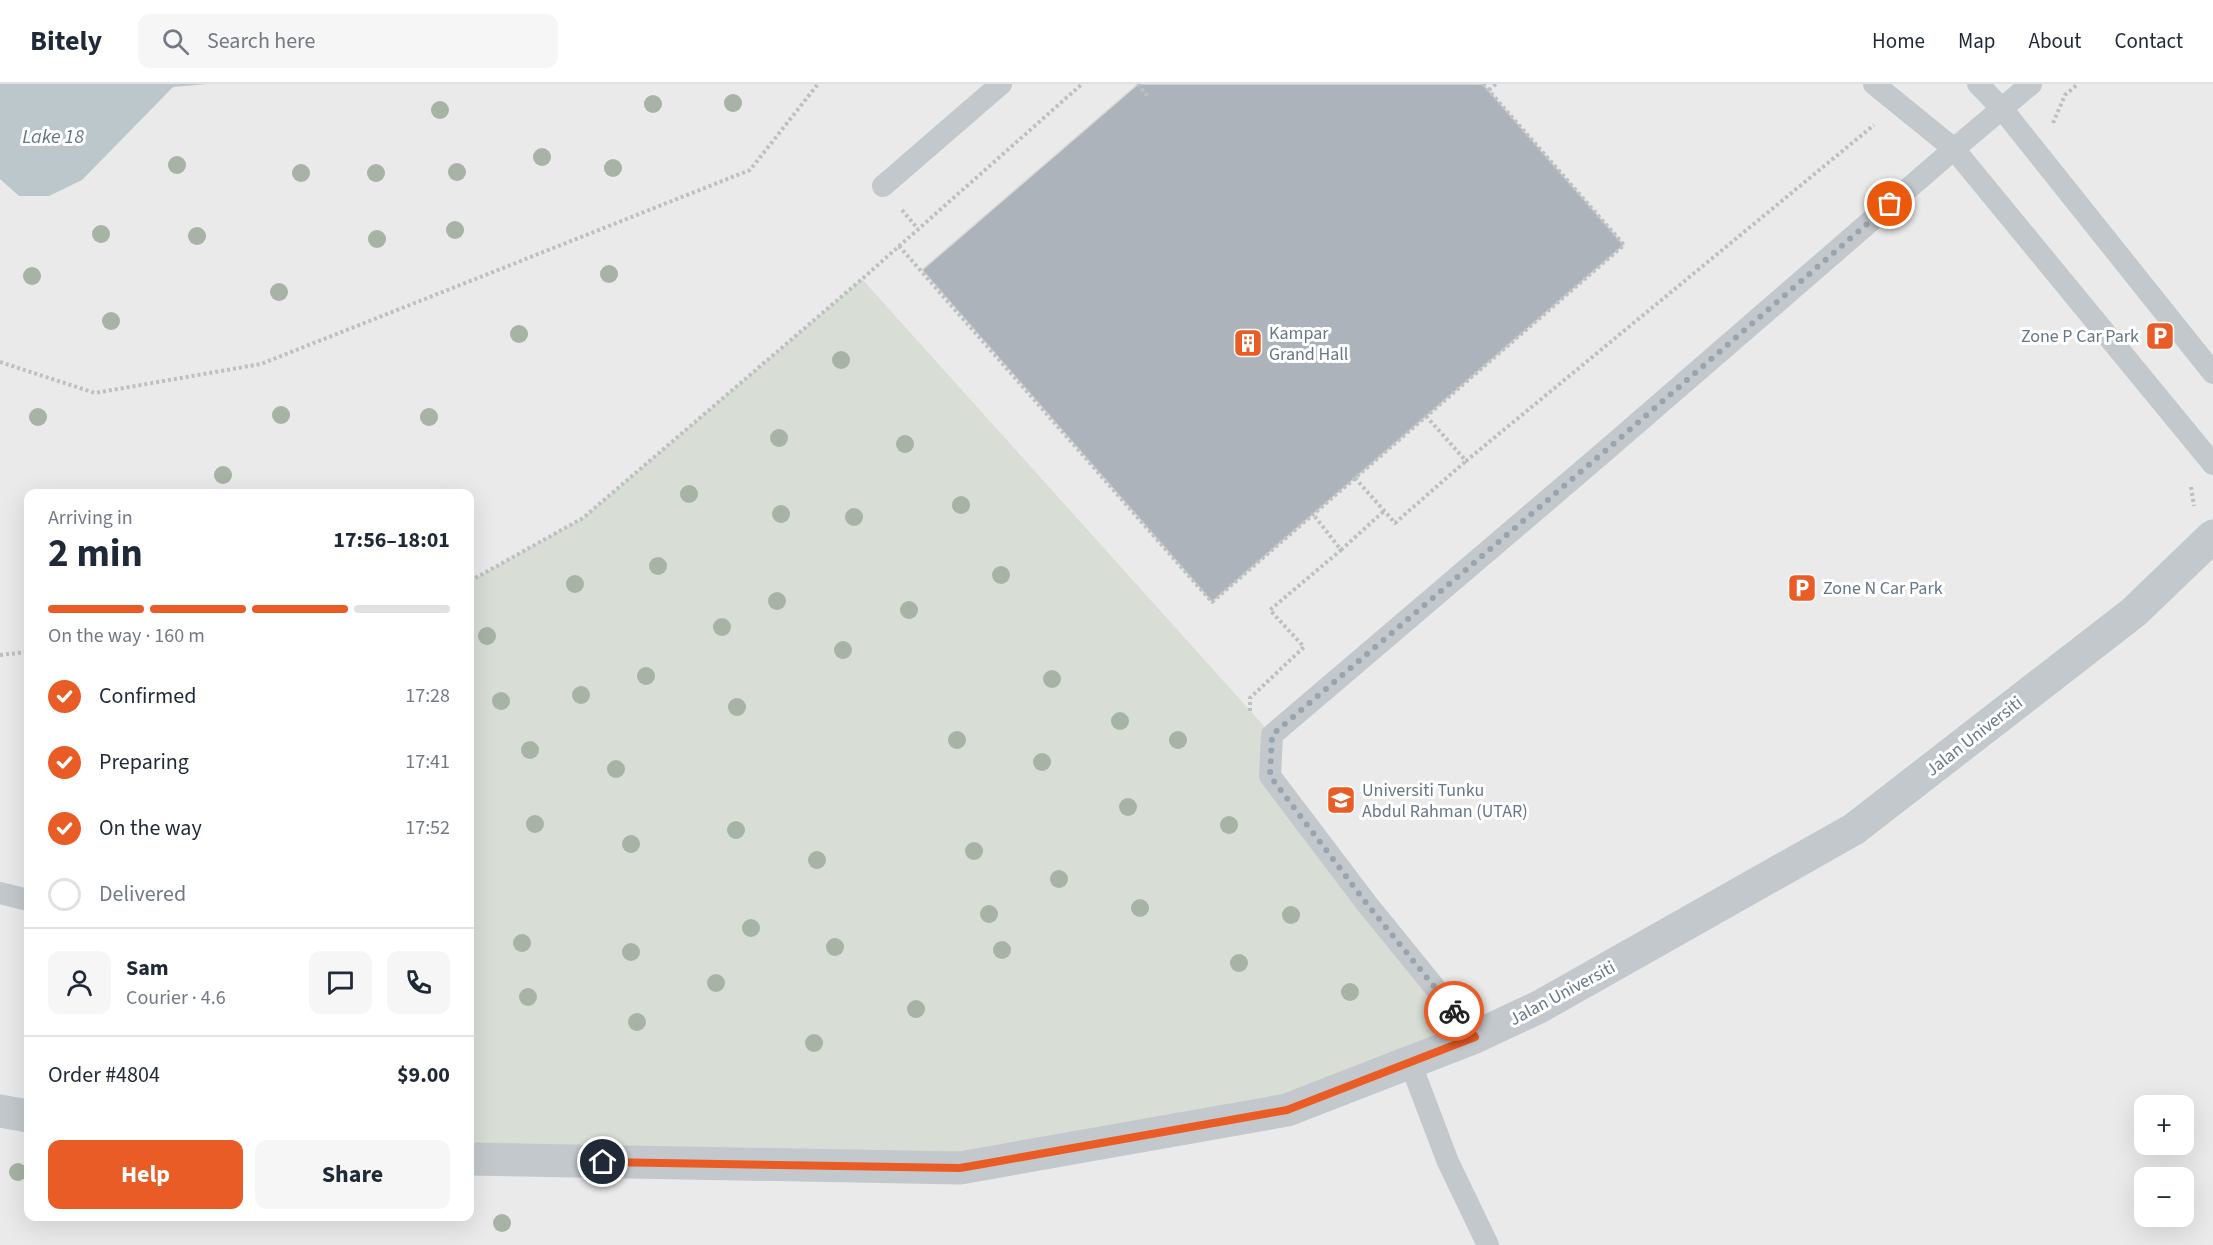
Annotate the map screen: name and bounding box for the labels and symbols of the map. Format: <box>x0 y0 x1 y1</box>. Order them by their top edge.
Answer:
water label: Lake 18 <box>22 123 84 151</box>
pin <box>1864 178 1915 229</box>
parking icon: Zone P Car Park <box>2144 320 2176 352</box>
place label: Kampar Grand Hall <box>1269 321 1348 367</box>
place label: Zone P Car Park <box>2021 324 2139 349</box>
building icon: Kampar Grand Hall <box>1232 327 1264 359</box>
parking icon: Zone N Car Park <box>1786 572 1818 604</box>
place label: Zone N Car Park <box>1823 576 1943 601</box>
street label: Jalan Universiti <box>1921 691 2028 782</box>
place label: Universiti Tunku Abdul Rahman (UTAR) <box>1362 778 1528 824</box>
school or university icon: Universiti Tunku Abdul Rahman (UTAR) <box>1325 784 1357 816</box>
street label: Jalan Universiti <box>1505 955 1620 1032</box>
courier <box>1424 981 1484 1041</box>
pin <box>577 1136 628 1187</box>

